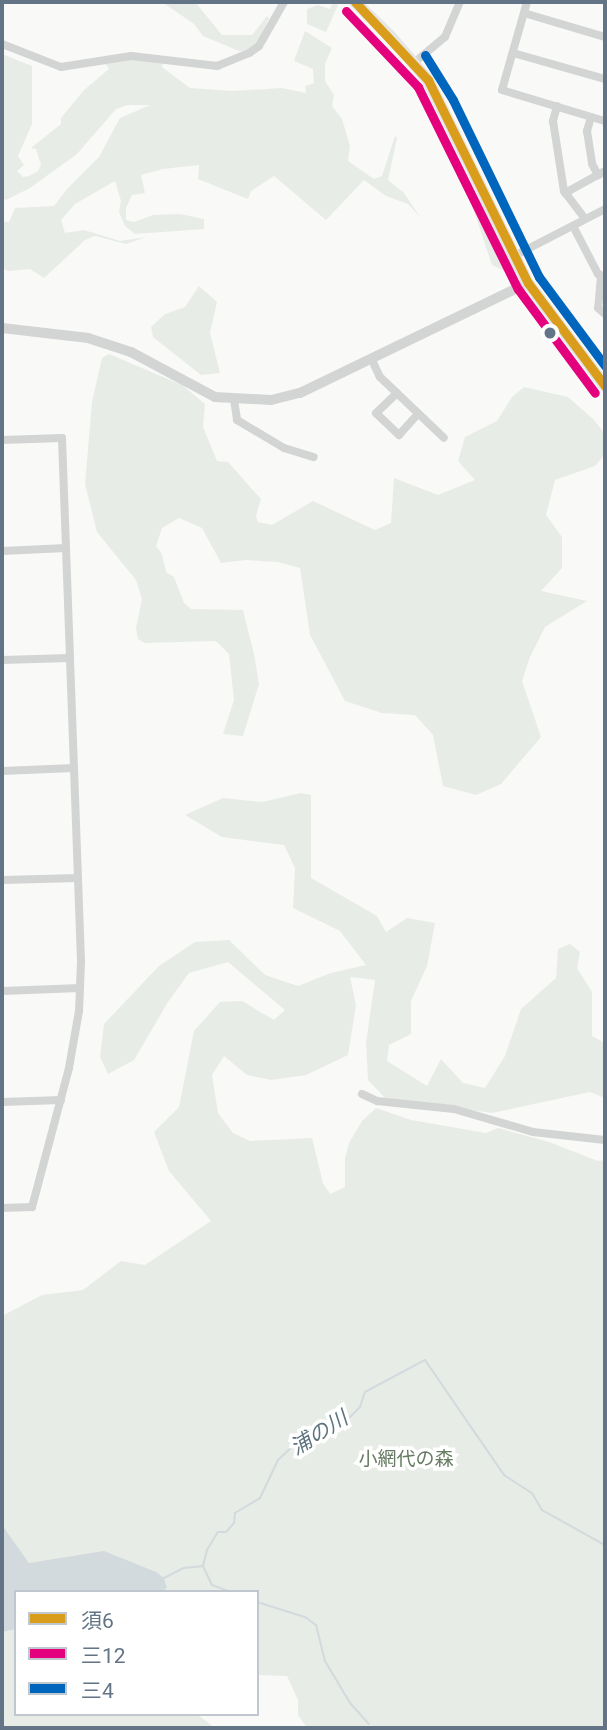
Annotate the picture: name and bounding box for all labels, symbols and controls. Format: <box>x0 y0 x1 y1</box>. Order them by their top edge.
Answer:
unlabelled marker <box>543 326 557 340</box>
water label: 浦の川 <box>286 1406 352 1460</box>
park label: 小網代の森 <box>359 1448 453 1470</box>
legend <box>14 1590 259 1716</box>
text: 須6 <box>81 1609 114 1633</box>
text: 三12 <box>81 1644 126 1668</box>
text: 三4 <box>81 1679 114 1703</box>

